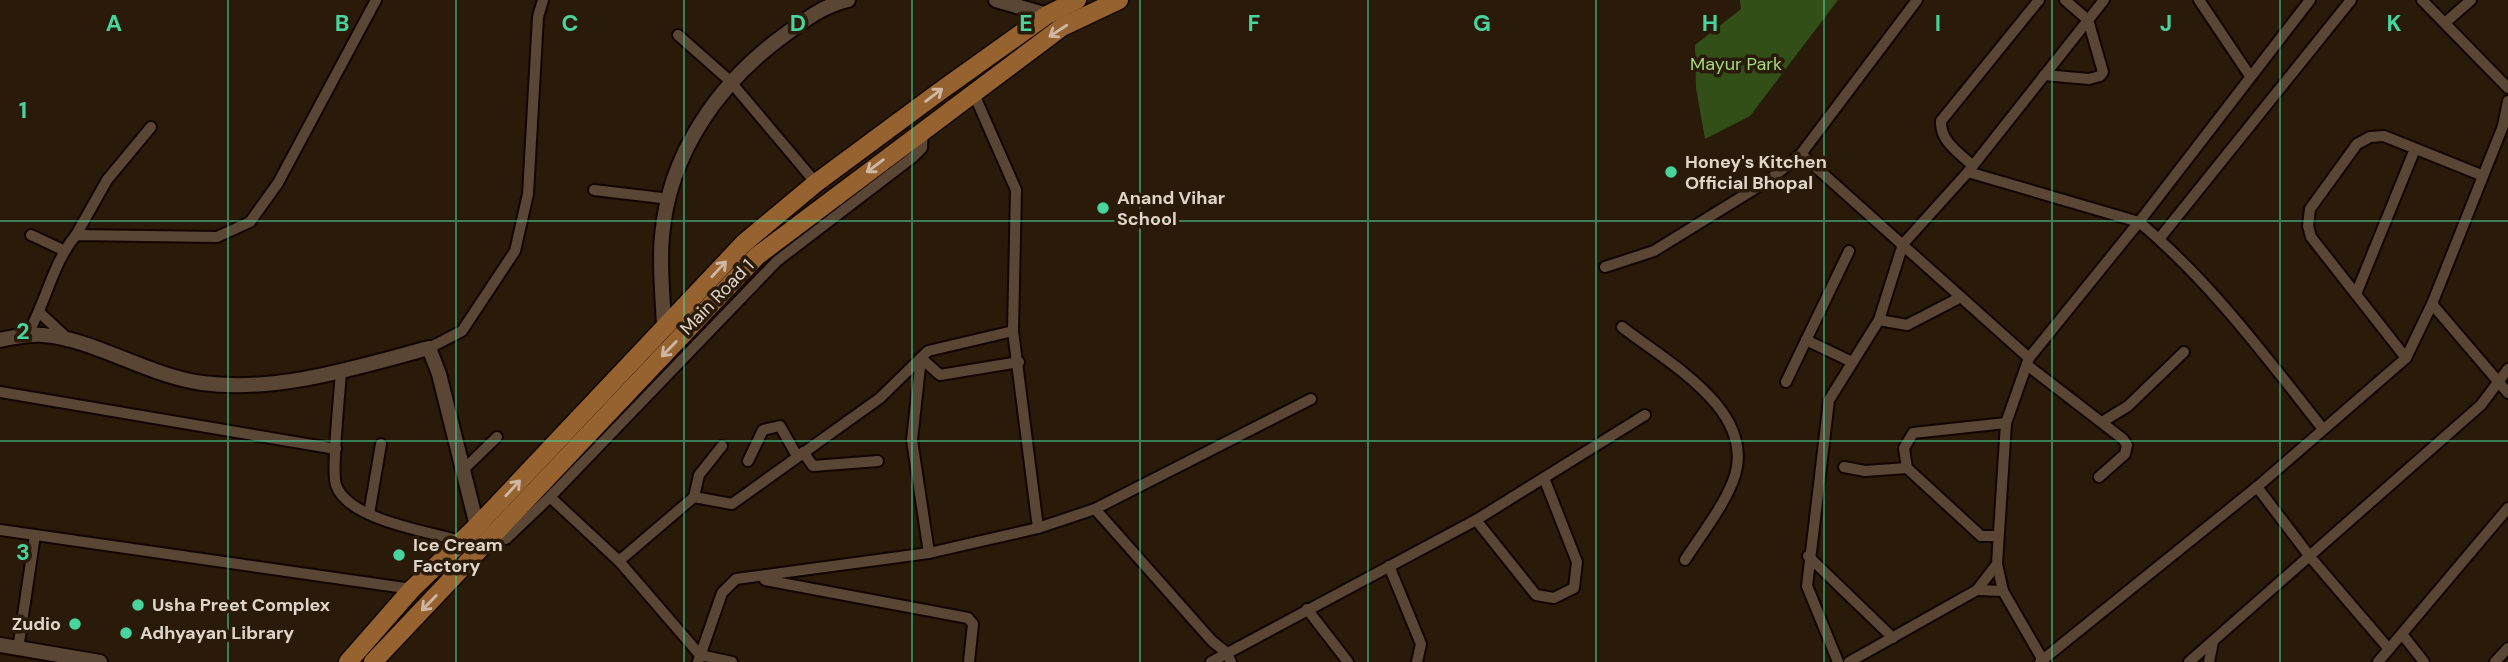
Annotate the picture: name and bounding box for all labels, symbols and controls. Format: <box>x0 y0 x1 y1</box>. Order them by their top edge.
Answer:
text: A <box>106 8 122 38</box>
text: B <box>335 8 349 38</box>
text: C <box>562 8 578 38</box>
text: D <box>790 8 806 38</box>
text: E <box>1019 8 1033 38</box>
text: F <box>1248 8 1261 38</box>
text: G <box>1473 8 1491 38</box>
text: H <box>1702 8 1718 38</box>
text: I <box>1935 8 1941 38</box>
text: J <box>2160 8 2172 38</box>
text: K <box>2386 8 2402 38</box>
one-way arrow <box>1049 24 1068 38</box>
park label: Mayur Park <box>1690 52 1782 76</box>
one-way arrow <box>924 88 943 103</box>
text: 1 <box>19 95 27 125</box>
place label: Honey's Kitchen Official Bhopal <box>1685 150 1827 195</box>
one-way arrow <box>866 158 885 173</box>
marker: Honey's Kitchen Official Bhopal <box>1663 164 1679 180</box>
place label: Anand Vihar School <box>1117 186 1225 231</box>
marker: Anand Vihar School <box>1095 200 1111 216</box>
street label: Main Road 1 <box>675 254 759 340</box>
one-way arrow <box>711 261 728 278</box>
text: 2 <box>16 316 30 346</box>
one-way arrow <box>660 340 677 357</box>
one-way arrow <box>504 480 521 497</box>
place label: Ice Cream Factory <box>413 533 503 578</box>
text: 3 <box>16 537 30 567</box>
marker: Ice Cream Factory <box>391 547 407 563</box>
place label: Usha Preet Complex <box>152 593 330 617</box>
one-way arrow <box>421 594 438 612</box>
marker: Usha Preet Complex <box>130 597 146 613</box>
place label: Zudio <box>12 612 61 636</box>
marker: Zudio <box>67 616 83 632</box>
place label: Adhyayan Library <box>140 621 294 645</box>
marker: Adhyayan Library <box>118 625 134 641</box>

